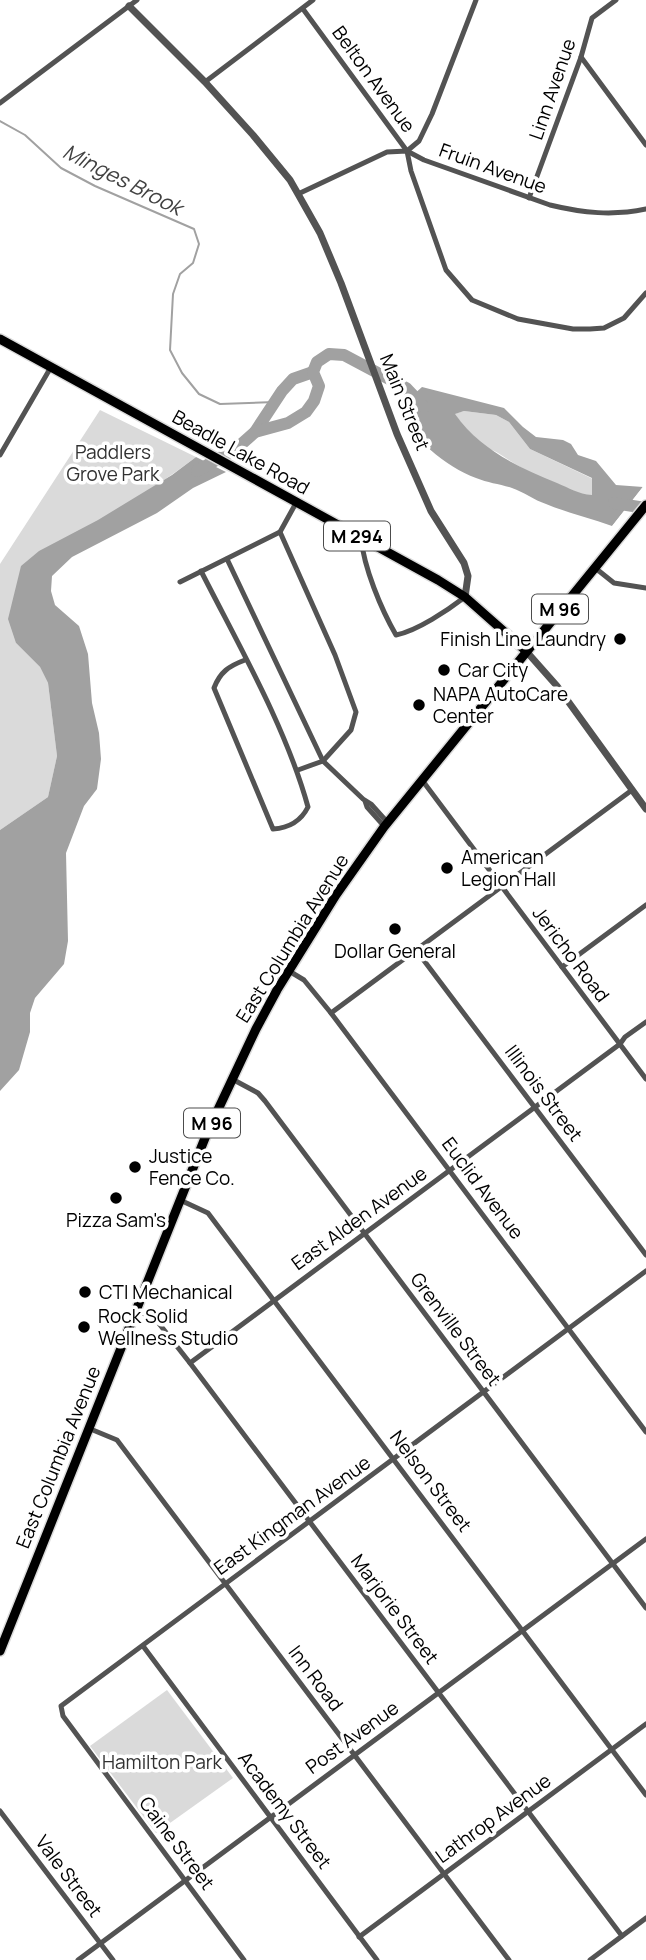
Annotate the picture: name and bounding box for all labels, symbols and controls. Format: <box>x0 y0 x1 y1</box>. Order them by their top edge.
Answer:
street label: Belton Avenue <box>327 20 421 138</box>
street label: Linn Avenue <box>523 35 581 143</box>
water label: Minges Brook <box>59 137 190 222</box>
street label: Fruin Avenue <box>436 137 550 199</box>
street label: Main Street <box>374 350 436 454</box>
street label: Beadle Lake Road <box>168 404 314 500</box>
park label: Paddlers Grove Park <box>67 439 160 487</box>
road number: M 294 <box>324 522 390 550</box>
road number: M 96 <box>532 594 588 624</box>
place label: Finish Line Laundry <box>440 626 606 652</box>
marker: Finish Line Laundry <box>612 631 628 647</box>
place label: Car City <box>458 657 528 683</box>
marker: Car City <box>436 662 452 678</box>
place label: NAPA AutoCare Center <box>433 681 568 729</box>
marker: NAPA AutoCare Center <box>411 697 427 713</box>
place label: American Legion Hall <box>461 844 556 892</box>
street label: East Columbia Avenue <box>229 849 355 1027</box>
marker: American Legion Hall <box>439 860 455 876</box>
street label: Jericho Road <box>527 901 615 1007</box>
marker: Dollar General <box>387 921 403 937</box>
place label: Dollar General <box>334 938 456 964</box>
street label: Illinois Street <box>499 1040 589 1146</box>
road number: M 96 <box>184 1108 240 1138</box>
street label: Euclid Avenue <box>436 1132 530 1244</box>
place label: Justice Fence Co. <box>149 1143 235 1191</box>
marker: Justice Fence Co. <box>127 1159 143 1175</box>
street label: East Alden Avenue <box>286 1160 432 1276</box>
marker: Pizza Sam's <box>108 1190 124 1206</box>
place label: Pizza Sam's <box>66 1207 166 1233</box>
street label: Grenville Street <box>405 1267 507 1391</box>
place label: CTI Mechanical <box>99 1279 233 1305</box>
marker: CTI Mechanical <box>77 1284 93 1300</box>
place label: Rock Solid Wellness Studio <box>98 1303 238 1351</box>
marker: Rock Solid Wellness Studio <box>76 1319 92 1335</box>
street label: East Columbia Avenue <box>10 1362 106 1552</box>
street label: Nelson Street <box>384 1425 478 1537</box>
street label: East Kingman Avenue <box>208 1449 376 1581</box>
street label: Marjorie Street <box>345 1549 445 1669</box>
street label: Inn Road <box>283 1640 349 1716</box>
street label: Post Avenue <box>300 1694 404 1780</box>
street label: Academy Street <box>232 1746 338 1874</box>
park label: Hamilton Park <box>102 1749 223 1775</box>
street label: Lathrop Avenue <box>430 1767 556 1869</box>
street label: Caine Street <box>133 1791 221 1895</box>
street label: Vale Street <box>30 1830 108 1922</box>

